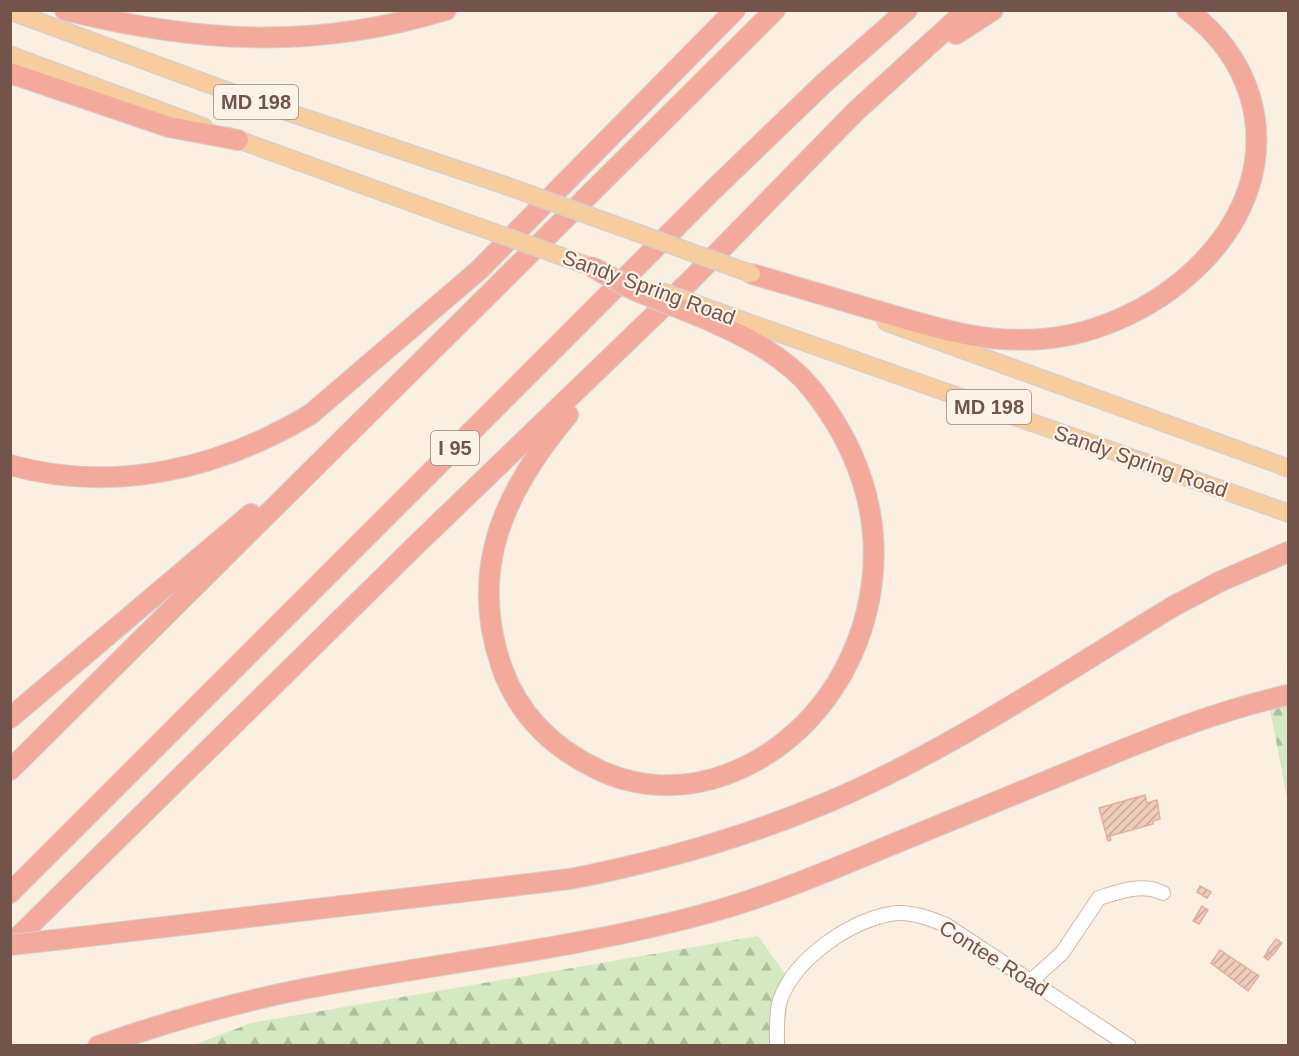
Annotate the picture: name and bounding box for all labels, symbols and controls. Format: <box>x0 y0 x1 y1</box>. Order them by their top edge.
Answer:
road number: MD 198 <box>214 85 298 119</box>
street label: Sandy Spring Road <box>559 245 739 329</box>
road number: MD 198 <box>947 390 1031 424</box>
street label: Sandy Spring Road <box>1051 420 1231 502</box>
road number: I 95 <box>431 431 479 465</box>
street label: Contee Road <box>935 915 1053 1001</box>

